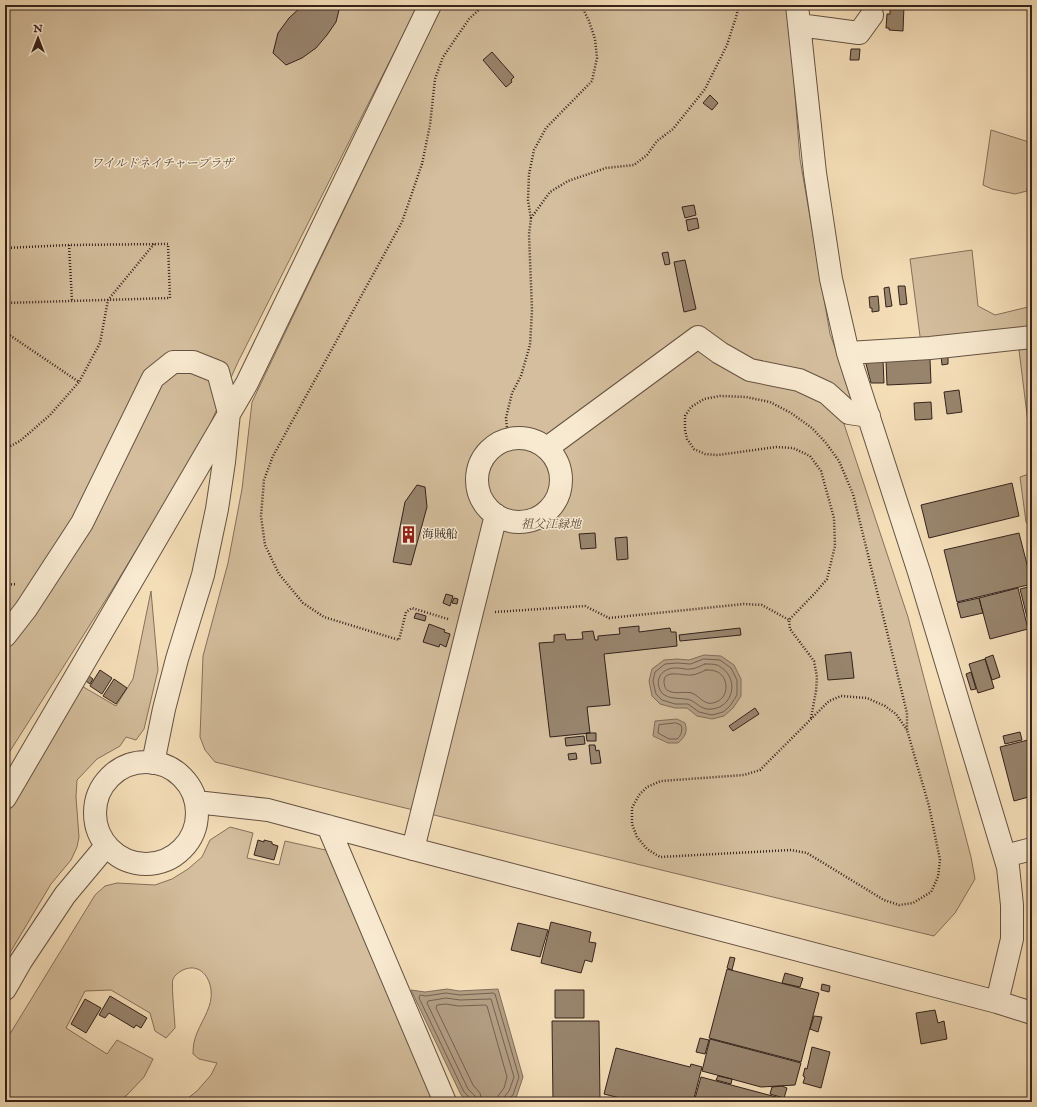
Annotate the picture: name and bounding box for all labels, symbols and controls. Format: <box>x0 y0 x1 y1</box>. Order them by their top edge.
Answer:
north arrow <box>18 18 58 58</box>
text: N <box>32 22 43 36</box>
park label: ワイルドネイチャープラザ <box>91 156 235 171</box>
park label: 祖父江緑地 <box>521 517 583 532</box>
building icon: 海賊船 <box>399 524 419 544</box>
place label: 海賊船 <box>422 527 458 542</box>

